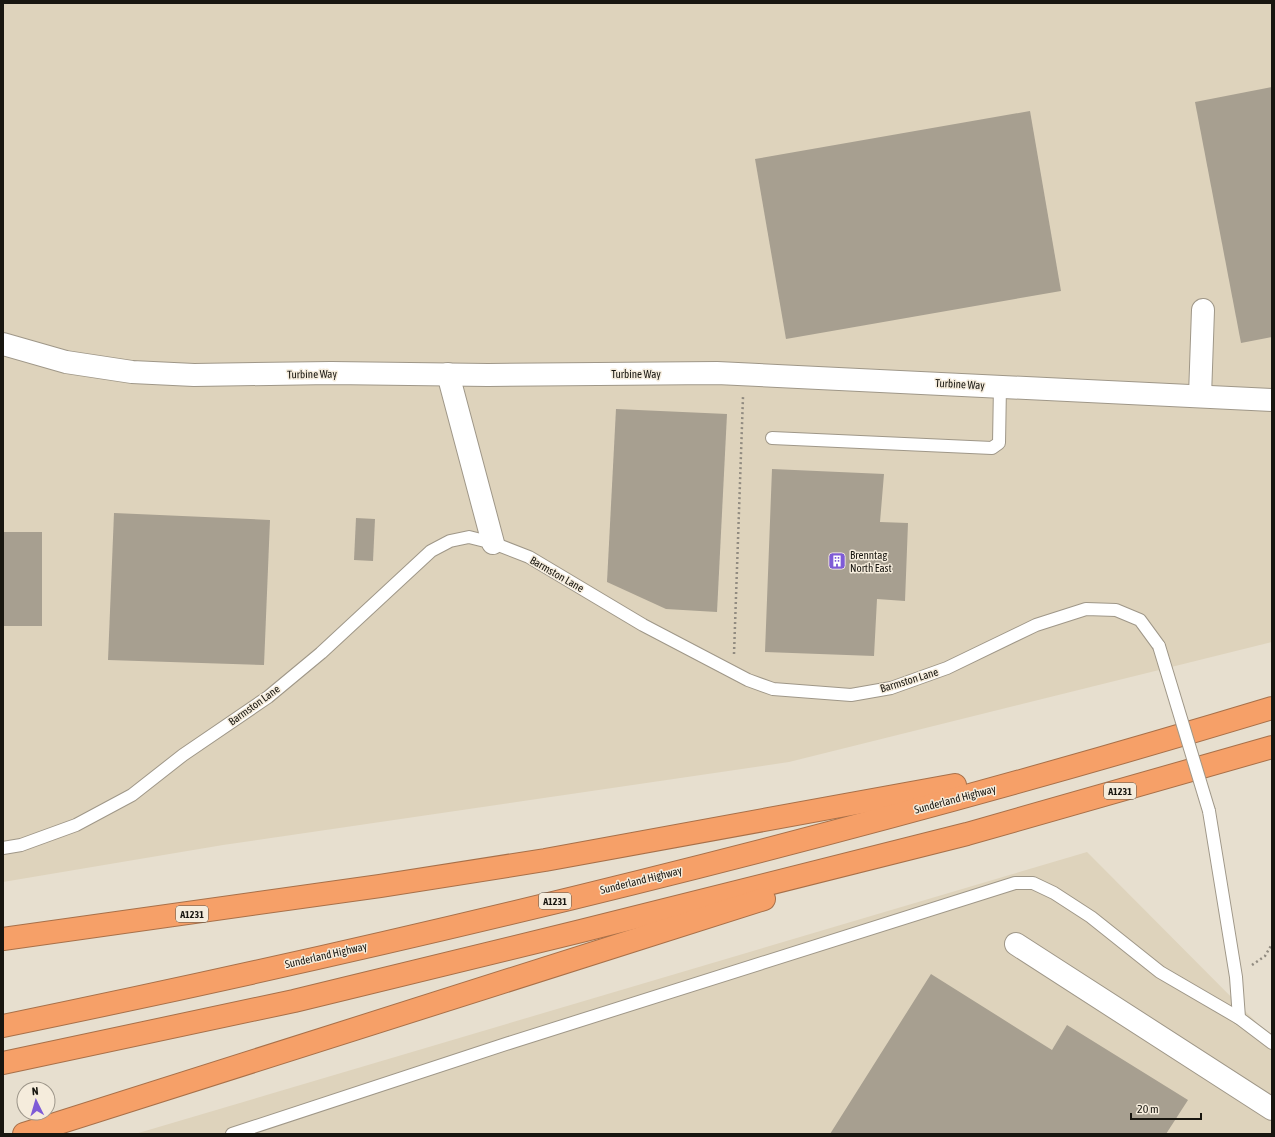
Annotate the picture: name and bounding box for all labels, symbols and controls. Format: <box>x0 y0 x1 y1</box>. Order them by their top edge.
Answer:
street label: Turbine Way <box>287 368 337 380</box>
street label: Turbine Way <box>611 368 661 380</box>
street label: Turbine Way <box>935 377 986 391</box>
place label: Brenntag North East <box>850 549 892 574</box>
building icon: Brenntag North East <box>827 551 847 571</box>
street label: Barmston Lane <box>528 554 586 594</box>
street label: Barmston Lane <box>878 665 940 695</box>
street label: Barmston Lane <box>226 682 282 728</box>
street label: Sunderland Highway <box>913 782 998 816</box>
road number: A1231 <box>1104 783 1136 799</box>
street label: Sunderland Highway <box>599 864 684 896</box>
road number: A1231 <box>539 893 571 909</box>
road number: A1231 <box>176 906 208 922</box>
street label: Sunderland Highway <box>284 940 369 970</box>
north arrow <box>16 1081 56 1121</box>
text: N <box>31 1085 39 1097</box>
scale bar <box>1131 1095 1201 1121</box>
text: 20 m <box>1137 1102 1159 1116</box>

